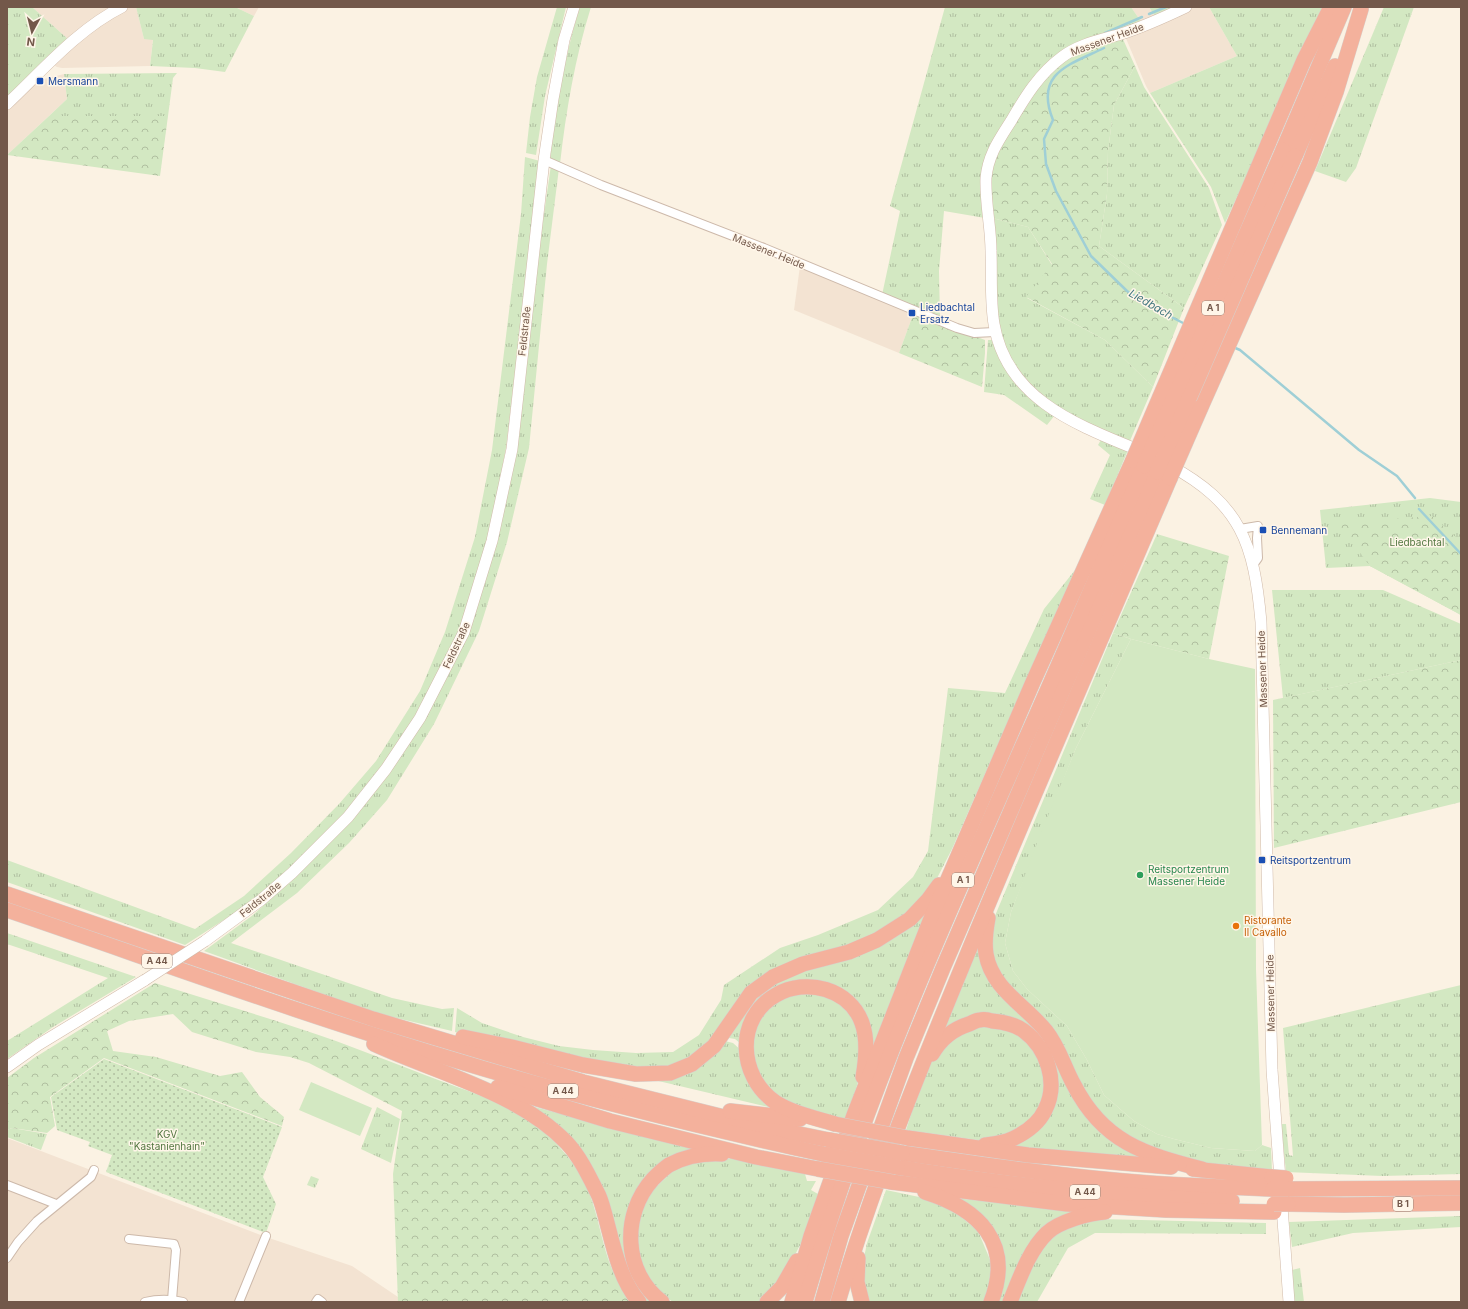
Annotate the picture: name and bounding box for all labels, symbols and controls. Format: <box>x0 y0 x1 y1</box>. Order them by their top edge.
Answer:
north arrow <box>12 12 52 52</box>
street label: Massener Heide <box>1069 20 1145 58</box>
text: N <box>26 34 36 49</box>
place label: Mersmann <box>48 75 98 87</box>
marker: Mersmann <box>35 76 45 86</box>
street label: Massener Heide <box>731 231 807 271</box>
water label: Liedbach <box>1127 286 1176 322</box>
place label: Liedbachtal Ersatz <box>920 301 975 325</box>
road number: A 1 <box>1202 301 1224 315</box>
street label: Feldstraße <box>515 305 533 356</box>
marker: Liedbachtal Ersatz <box>907 308 917 318</box>
place label: Bennemann <box>1271 524 1327 536</box>
marker: Bennemann <box>1258 525 1268 535</box>
park label: Liedbachtal <box>1390 536 1444 548</box>
street label: Feldstraße <box>440 620 472 670</box>
street label: Massener Heide <box>1255 630 1269 708</box>
place label: Reitsportzentrum <box>1270 854 1351 866</box>
marker: Reitsportzentrum <box>1257 855 1267 865</box>
place label: Reitsportzentrum Massener Heide <box>1148 863 1229 887</box>
marker: Reitsportzentrum Massener Heide <box>1135 870 1145 880</box>
road number: A 1 <box>952 873 974 887</box>
street label: Feldstraße <box>237 879 283 919</box>
place label: Ristorante Il Cavallo <box>1244 914 1292 938</box>
marker: Ristorante Il Cavallo <box>1231 921 1241 931</box>
road number: A 44 <box>142 954 172 968</box>
street label: Massener Heide <box>1263 954 1277 1032</box>
road number: A 44 <box>548 1084 578 1098</box>
park label: KGV "Kastanienhain" <box>129 1128 205 1152</box>
road number: A 44 <box>1070 1185 1100 1199</box>
road number: B 1 <box>1393 1197 1413 1211</box>

